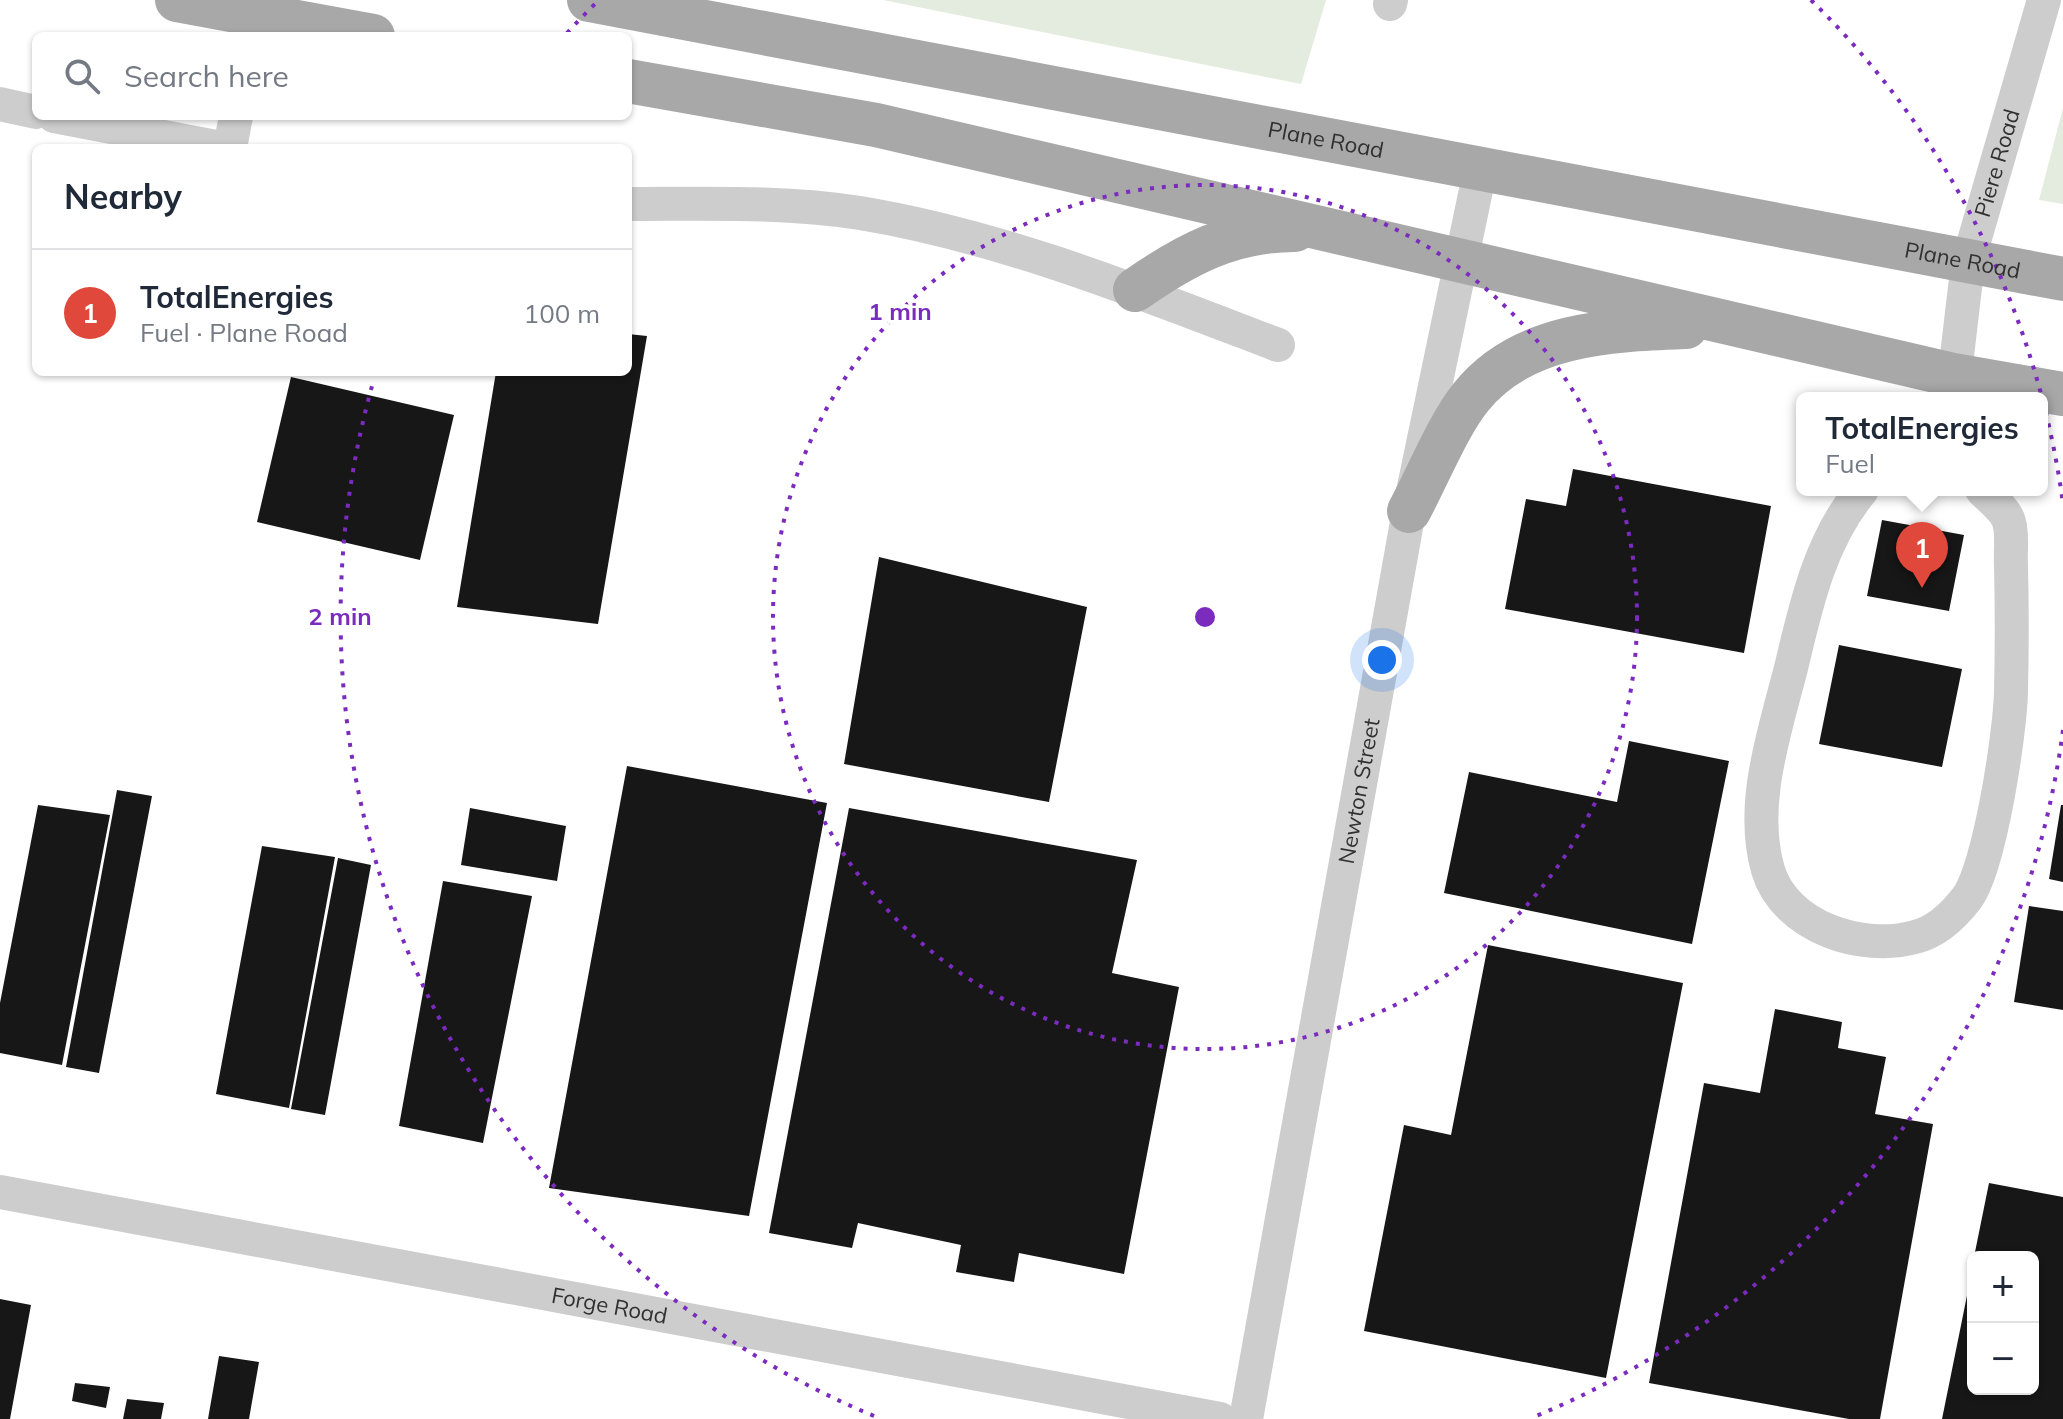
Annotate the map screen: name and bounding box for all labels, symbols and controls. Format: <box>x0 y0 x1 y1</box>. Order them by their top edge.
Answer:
search box <box>32 32 632 120</box>
icon: search <box>60 54 104 98</box>
text: Search here <box>124 57 289 95</box>
street label: Piere Road <box>1968 106 2026 220</box>
street label: Plane Road <box>1266 115 1386 164</box>
text: Nearby <box>64 175 182 218</box>
street label: Plane Road <box>1902 235 2023 285</box>
text: TotalEnergies <box>140 278 334 316</box>
text: 1 min <box>868 296 932 326</box>
text: 1 <box>82 297 98 330</box>
text: 100 m <box>524 297 600 330</box>
text: Fuel · Plane Road <box>140 316 348 349</box>
popup <box>1796 392 2048 496</box>
text: TotalEnergies <box>1825 409 2019 447</box>
text: Fuel <box>1825 447 1875 480</box>
pin: 1 <box>1896 522 1948 588</box>
text: 2 min <box>308 601 372 631</box>
centre of rings <box>1191 603 1219 631</box>
your location <box>1362 640 1402 680</box>
street label: Newton Street <box>1332 716 1386 866</box>
map controls <box>1967 1251 2039 1395</box>
button: + <box>1967 1251 2039 1323</box>
street label: Forge Road <box>549 1281 670 1330</box>
button: − <box>1967 1323 2039 1395</box>

